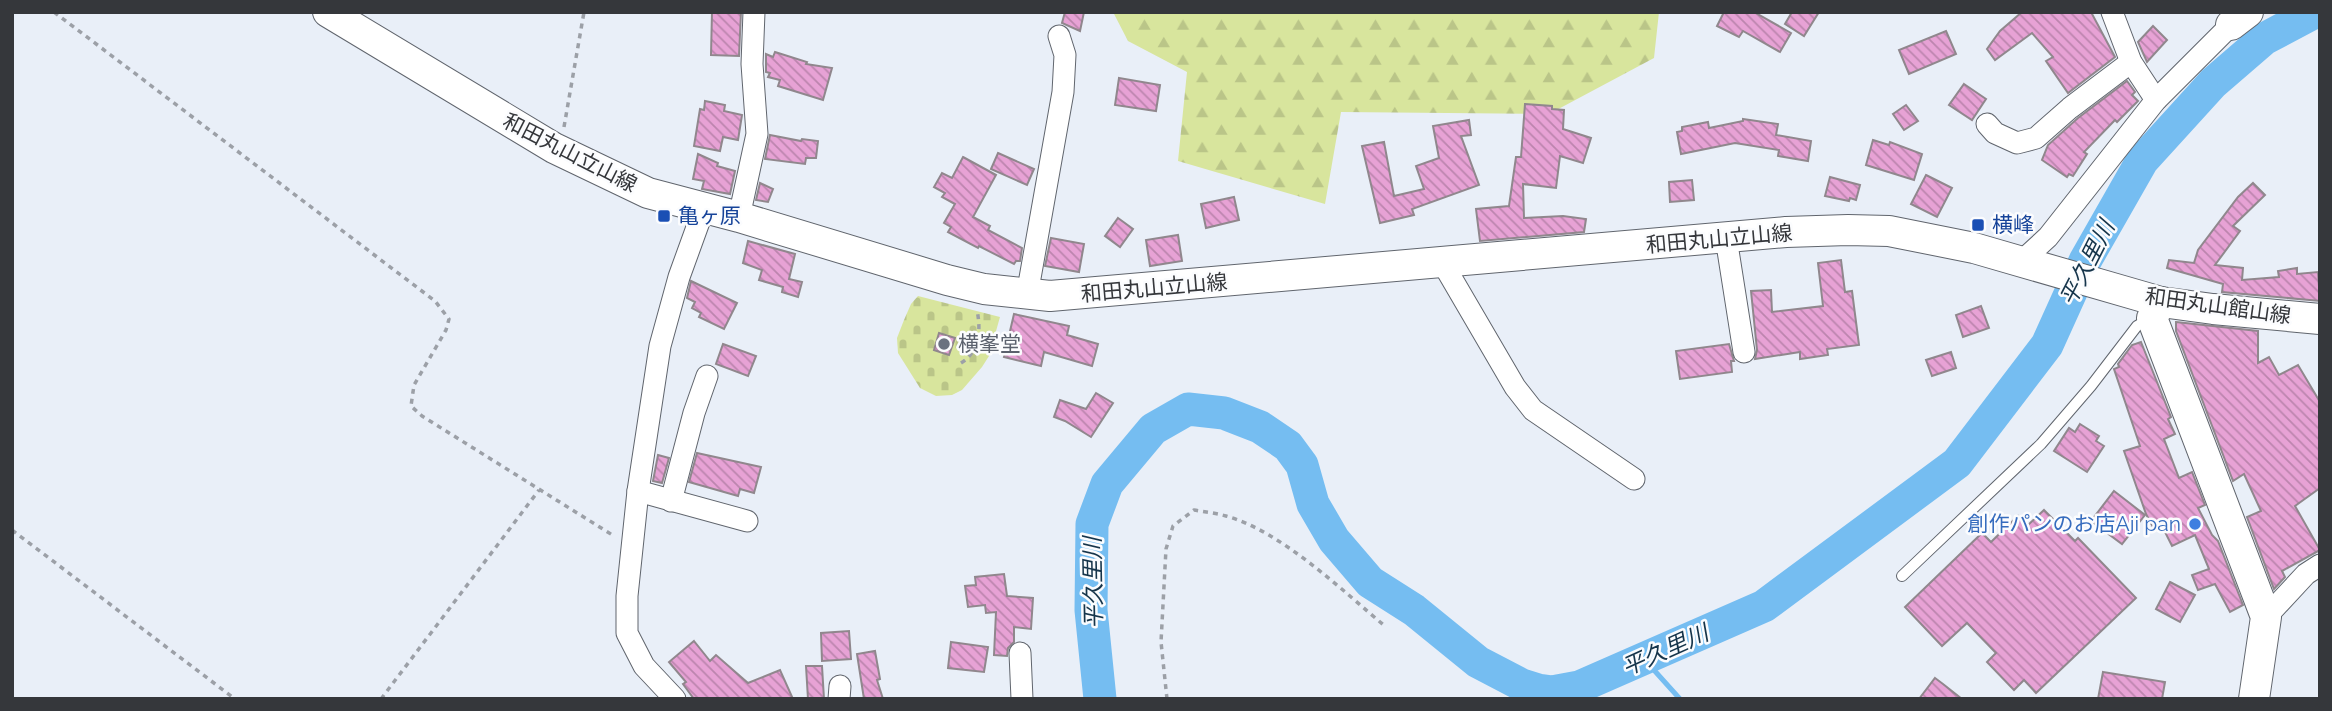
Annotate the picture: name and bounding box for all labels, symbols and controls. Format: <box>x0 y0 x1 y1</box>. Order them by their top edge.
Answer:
street label: 和田丸山立山線 <box>499 108 641 197</box>
place label: 亀ヶ原 <box>678 203 741 228</box>
marker: 亀ヶ原 <box>656 208 672 224</box>
place label: 横峰 <box>1992 212 2034 237</box>
water label: 平久里川 <box>2054 213 2121 310</box>
marker: 横峰 <box>1970 217 1986 233</box>
street label: 和田丸山立山線 <box>1645 220 1793 257</box>
street label: 和田丸山立山線 <box>1080 269 1228 306</box>
street label: 和田丸山館山線 <box>2144 283 2293 328</box>
place label: 横峯堂 <box>958 331 1021 356</box>
marker: 横峯堂 <box>936 336 952 352</box>
place label: 創作パンのお店Aji pan <box>1967 511 2181 536</box>
marker: 創作パンのお店Aji pan <box>2187 516 2203 532</box>
water label: 平久里川 <box>1078 534 1107 629</box>
water label: 平久里川 <box>1617 617 1715 681</box>

